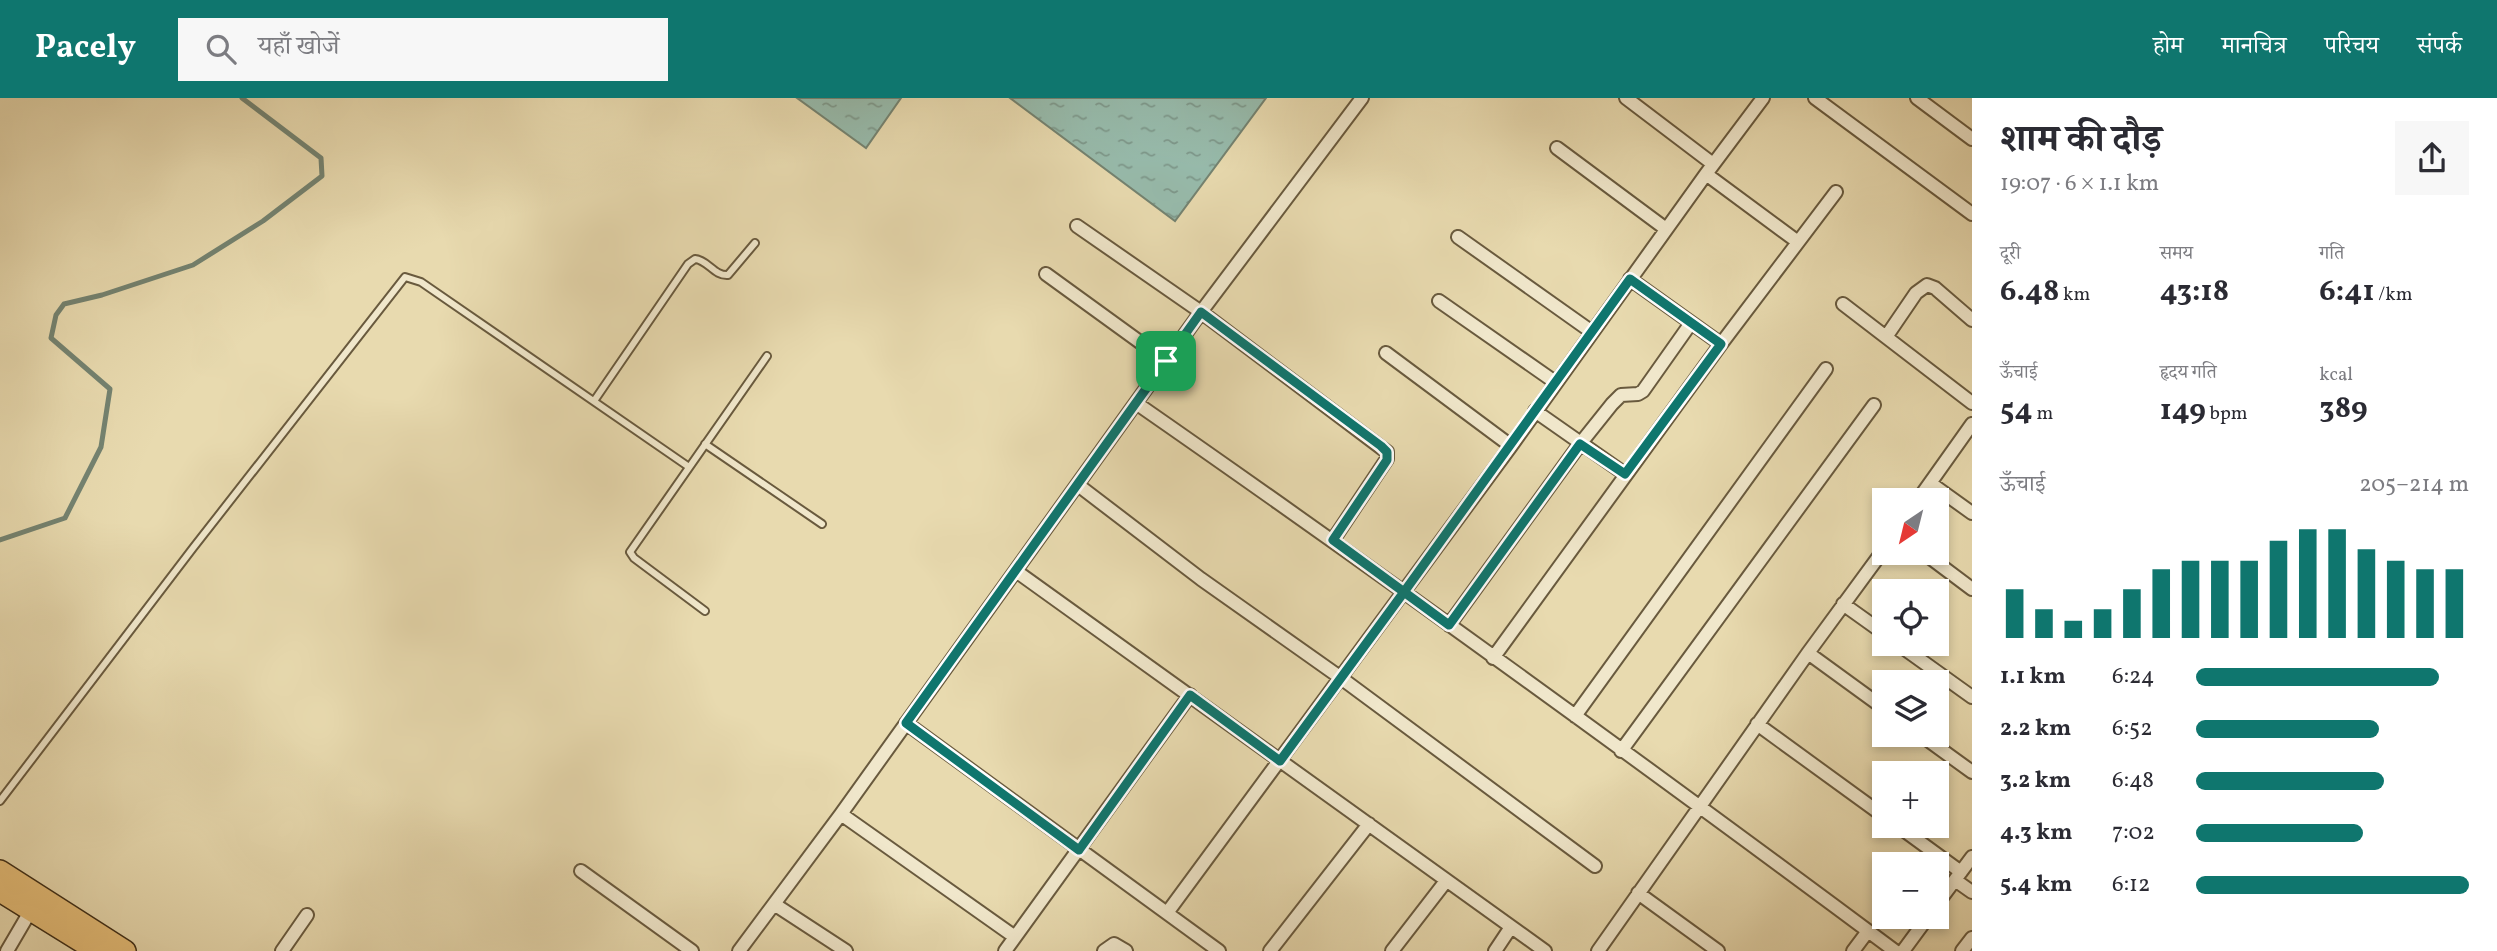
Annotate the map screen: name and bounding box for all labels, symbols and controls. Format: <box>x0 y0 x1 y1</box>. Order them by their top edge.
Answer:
search box <box>178 18 668 81</box>
text: Pacely <box>35 26 136 72</box>
text: यहाँ खोजें <box>258 29 339 65</box>
icon: search <box>202 30 240 68</box>
text: होम <box>2153 30 2183 64</box>
text: मानचित्र <box>2221 30 2287 64</box>
text: परिचय <box>2325 30 2379 64</box>
text: संपर्क <box>2417 30 2462 64</box>
text: शाम की दौड़ <box>2000 115 2162 168</box>
button: share <box>2395 121 2469 195</box>
text: 19:07 · 6 × 1.1 km <box>2000 168 2159 200</box>
text: दूरी <box>2000 241 2021 267</box>
text: समय <box>2160 241 2193 267</box>
text: गति <box>2319 241 2344 267</box>
text: 6.48 <box>2000 271 2059 313</box>
text: 43:18 <box>2160 271 2229 313</box>
text: 6:41 <box>2319 271 2375 313</box>
text: km <box>2059 282 2090 308</box>
text: /km <box>2375 282 2412 308</box>
pin <box>1136 331 1196 391</box>
icon: arrive <box>1147 342 1185 380</box>
text: ऊँचाई <box>2000 360 2037 386</box>
text: हृदय गति <box>2160 360 2217 386</box>
text: kcal <box>2319 362 2353 388</box>
text: 389 <box>2319 388 2368 430</box>
text: 54 <box>2000 390 2033 432</box>
text: 149 <box>2160 390 2206 432</box>
text: m <box>2033 401 2053 427</box>
text: bpm <box>2206 401 2248 427</box>
text: ऊँचाई <box>2000 469 2045 501</box>
text: 205–214 m <box>2359 469 2469 501</box>
north arrow <box>1872 488 1950 565</box>
map controls <box>1872 488 1949 929</box>
button: locate <box>1872 579 1949 656</box>
text: 1.1 km <box>2000 661 2066 693</box>
text: 6:24 <box>2112 661 2154 693</box>
button: layers <box>1872 670 1949 747</box>
text: 2.2 km <box>2000 713 2071 745</box>
text: 6:52 <box>2112 713 2152 745</box>
button: + <box>1872 761 1949 838</box>
text: 3.2 km <box>2000 765 2071 797</box>
text: 6:48 <box>2112 765 2154 797</box>
text: 4.3 km <box>2000 817 2073 849</box>
text: 7:02 <box>2112 817 2155 849</box>
button: − <box>1872 852 1949 929</box>
text: 5.4 km <box>2000 869 2072 901</box>
text: 6:12 <box>2112 869 2150 901</box>

